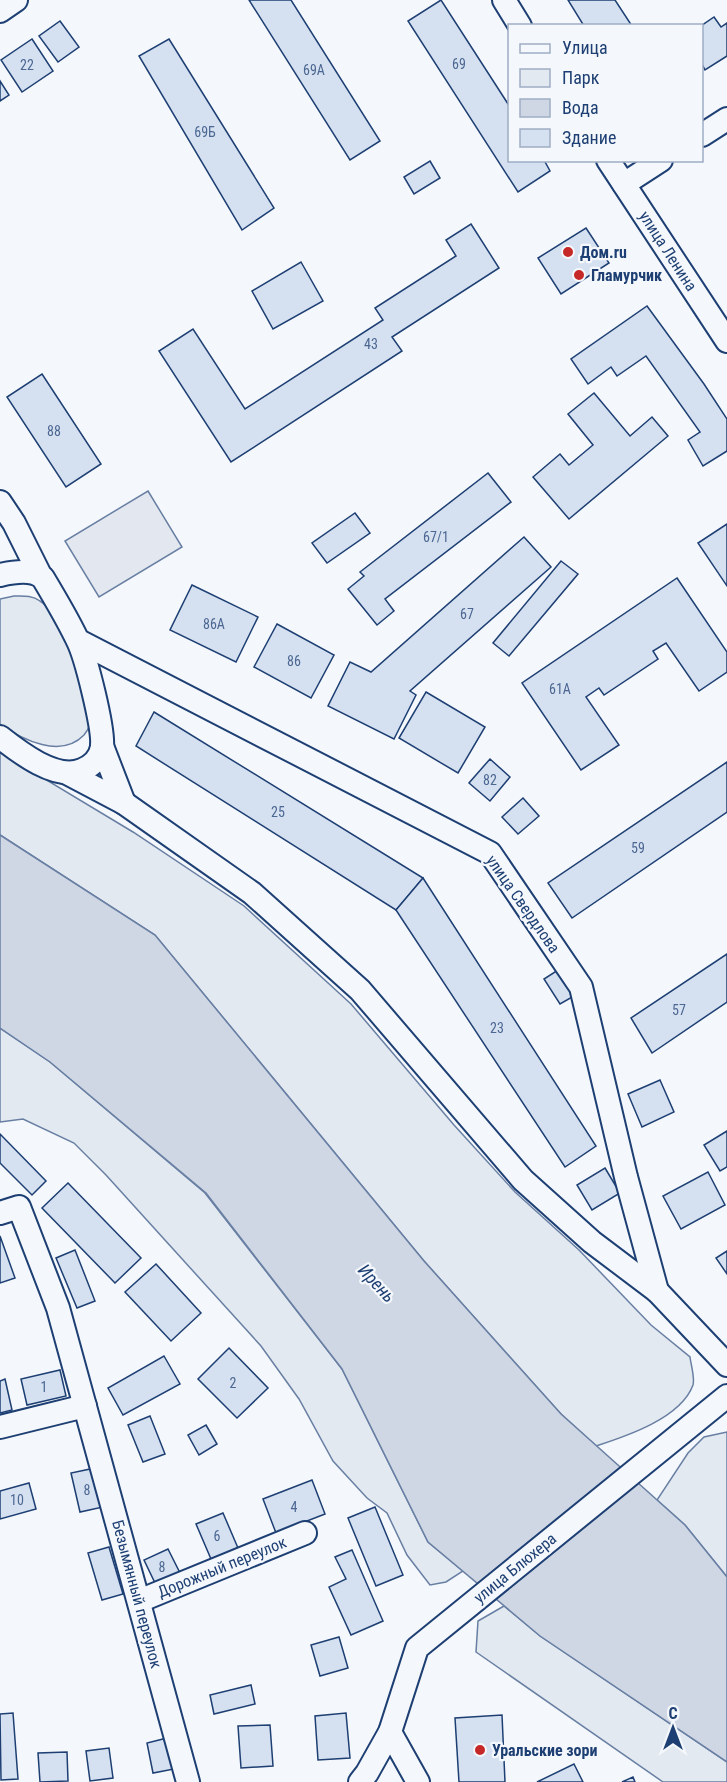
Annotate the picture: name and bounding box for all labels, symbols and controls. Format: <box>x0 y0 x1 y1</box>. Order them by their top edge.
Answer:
legend <box>508 24 703 162</box>
text: Улица <box>562 37 608 58</box>
house number: 69 <box>452 56 466 72</box>
house number: 22 <box>20 57 34 73</box>
house number: 69А <box>303 62 325 78</box>
text: Парк <box>562 67 600 88</box>
text: Вода <box>562 97 599 118</box>
house number: 69Б <box>194 124 216 140</box>
text: Здание <box>562 127 616 148</box>
street label: улица Ленина <box>635 207 701 295</box>
place label: Дом.ru <box>580 243 627 262</box>
marker: Дом.ru <box>561 245 575 259</box>
place label: Гламурчик <box>591 266 662 285</box>
marker: Гламурчик <box>572 268 586 282</box>
house number: 43 <box>364 336 378 352</box>
house number: 88 <box>47 423 61 439</box>
house number: 67/1 <box>423 529 449 545</box>
house number: 67 <box>460 606 474 622</box>
house number: 86А <box>203 616 225 632</box>
house number: 86 <box>287 653 301 669</box>
house number: 61А <box>549 681 571 697</box>
house number: 82 <box>483 772 497 788</box>
house number: 25 <box>271 804 285 820</box>
house number: 59 <box>631 840 645 856</box>
street label: улица Свердлова <box>482 851 564 957</box>
house number: 57 <box>672 1002 686 1018</box>
house number: 23 <box>490 1020 504 1036</box>
water label: Ирень <box>354 1259 400 1307</box>
house number: 2 <box>230 1375 237 1391</box>
house number: 1 <box>41 1379 47 1395</box>
house number: 8 <box>84 1482 91 1498</box>
house number: 10 <box>10 1492 24 1508</box>
house number: 4 <box>291 1499 298 1515</box>
street label: Безымянный переулок <box>108 1518 166 1670</box>
house number: 6 <box>214 1528 221 1544</box>
street label: улица Блюхера <box>470 1529 560 1607</box>
street label: Дорожный переулок <box>155 1532 289 1601</box>
house number: 8 <box>159 1559 166 1575</box>
north arrow <box>643 1698 703 1758</box>
text: С <box>668 1704 678 1723</box>
place label: Уральские зори <box>492 1741 597 1760</box>
marker: Уральские зори <box>473 1743 487 1757</box>

